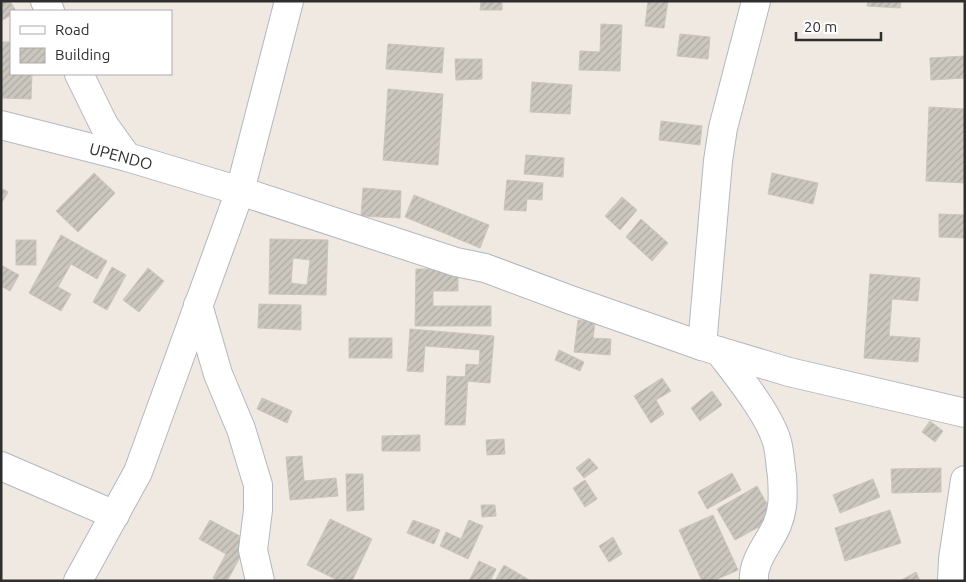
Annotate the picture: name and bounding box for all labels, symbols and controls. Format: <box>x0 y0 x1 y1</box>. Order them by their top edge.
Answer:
legend <box>10 10 172 75</box>
scale bar <box>796 10 881 42</box>
text: 20 m <box>804 18 837 35</box>
text: Road <box>55 21 90 38</box>
text: Building <box>55 46 110 63</box>
street label: UPENDO <box>87 139 155 173</box>

